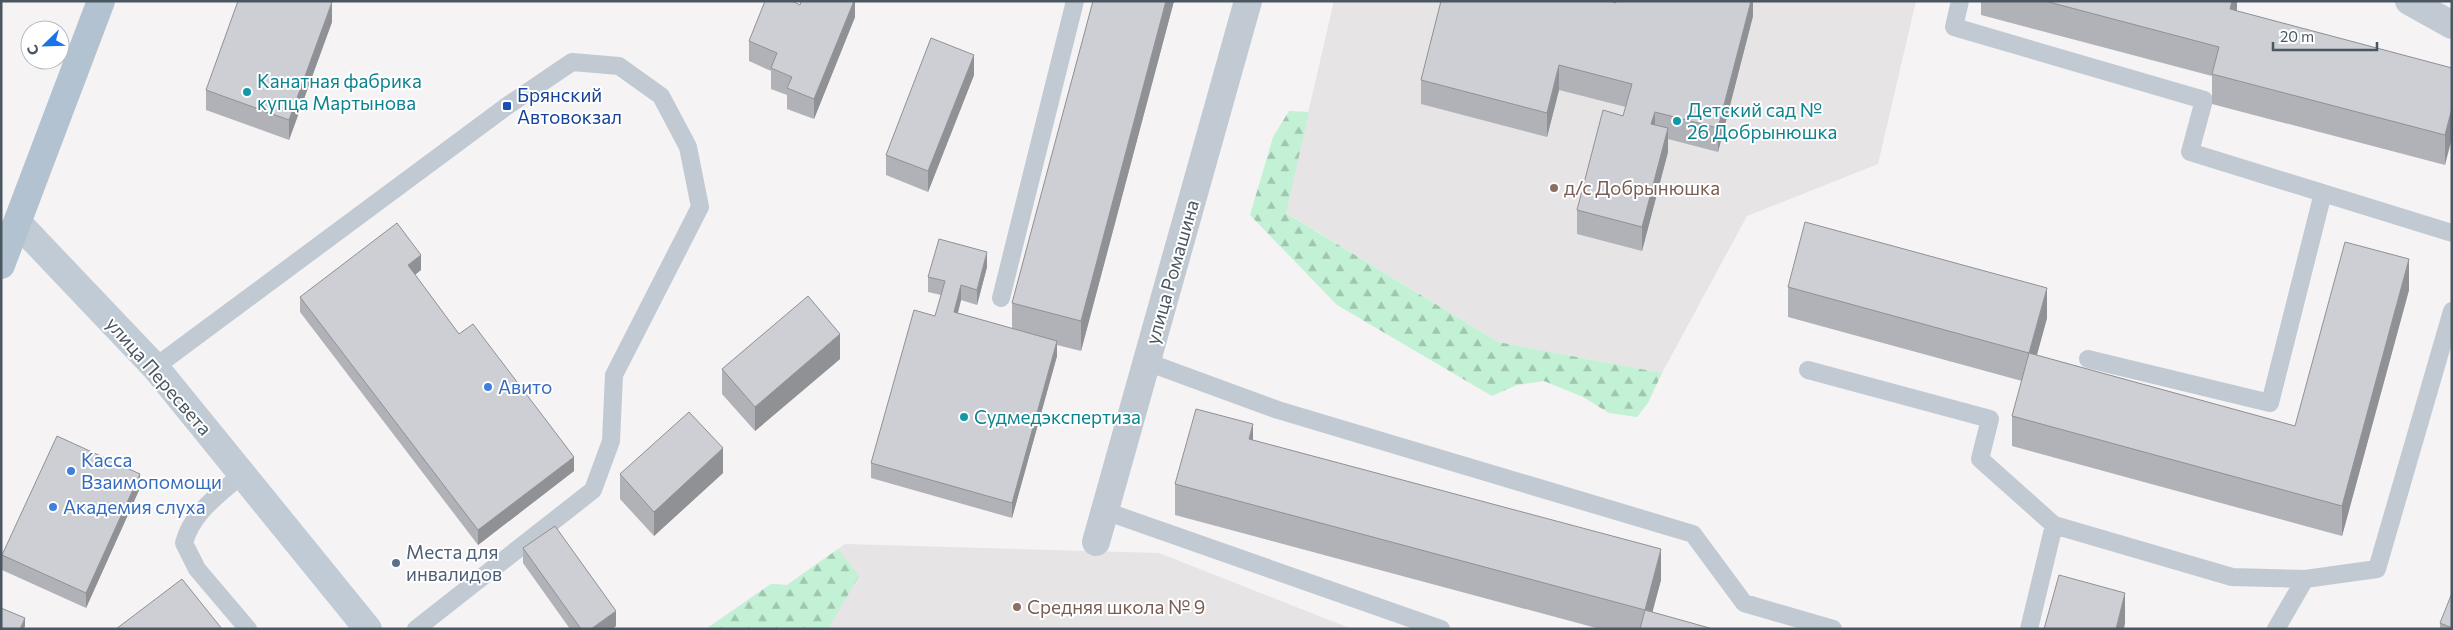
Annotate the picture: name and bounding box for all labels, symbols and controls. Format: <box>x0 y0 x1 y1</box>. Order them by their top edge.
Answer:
north arrow <box>20 20 70 70</box>
scale bar <box>2273 20 2377 52</box>
text: 20 m <box>2280 27 2314 45</box>
text: С <box>23 43 42 58</box>
place label: Канатная фабрика купца Мартынова <box>257 69 422 114</box>
place label: Брянский Автовокзал <box>517 83 622 128</box>
marker: Канатная фабрика купца Мартынова <box>241 86 253 98</box>
place label: Детский сад № 26 Добрынюшка <box>1687 98 1837 143</box>
marker: Брянский Автовокзал <box>501 100 513 112</box>
marker: Детский сад № 26 Добрынюшка <box>1671 115 1683 127</box>
place label: д/с Добрынюшка <box>1564 176 1720 199</box>
marker: д/с Добрынюшка <box>1548 182 1560 194</box>
street label: улица Ромашина <box>1140 197 1203 347</box>
street label: улица Пересвета <box>102 312 217 440</box>
place label: Авито <box>498 375 552 398</box>
marker: Авито <box>482 381 494 393</box>
place label: Судмедэкспертиза <box>974 405 1141 428</box>
marker: Судмедэкспертиза <box>958 411 970 423</box>
place label: Касса Взаимопомощи <box>81 448 222 493</box>
marker: Касса Взаимопомощи <box>65 465 77 477</box>
place label: Академия слуха <box>63 495 205 518</box>
marker: Академия слуха <box>47 501 59 513</box>
place label: Места для инвалидов <box>406 540 502 585</box>
marker: Места для инвалидов <box>390 557 402 569</box>
place label: Средняя школа № 9 <box>1027 595 1205 618</box>
marker: Средняя школа № 9 <box>1011 601 1023 613</box>

